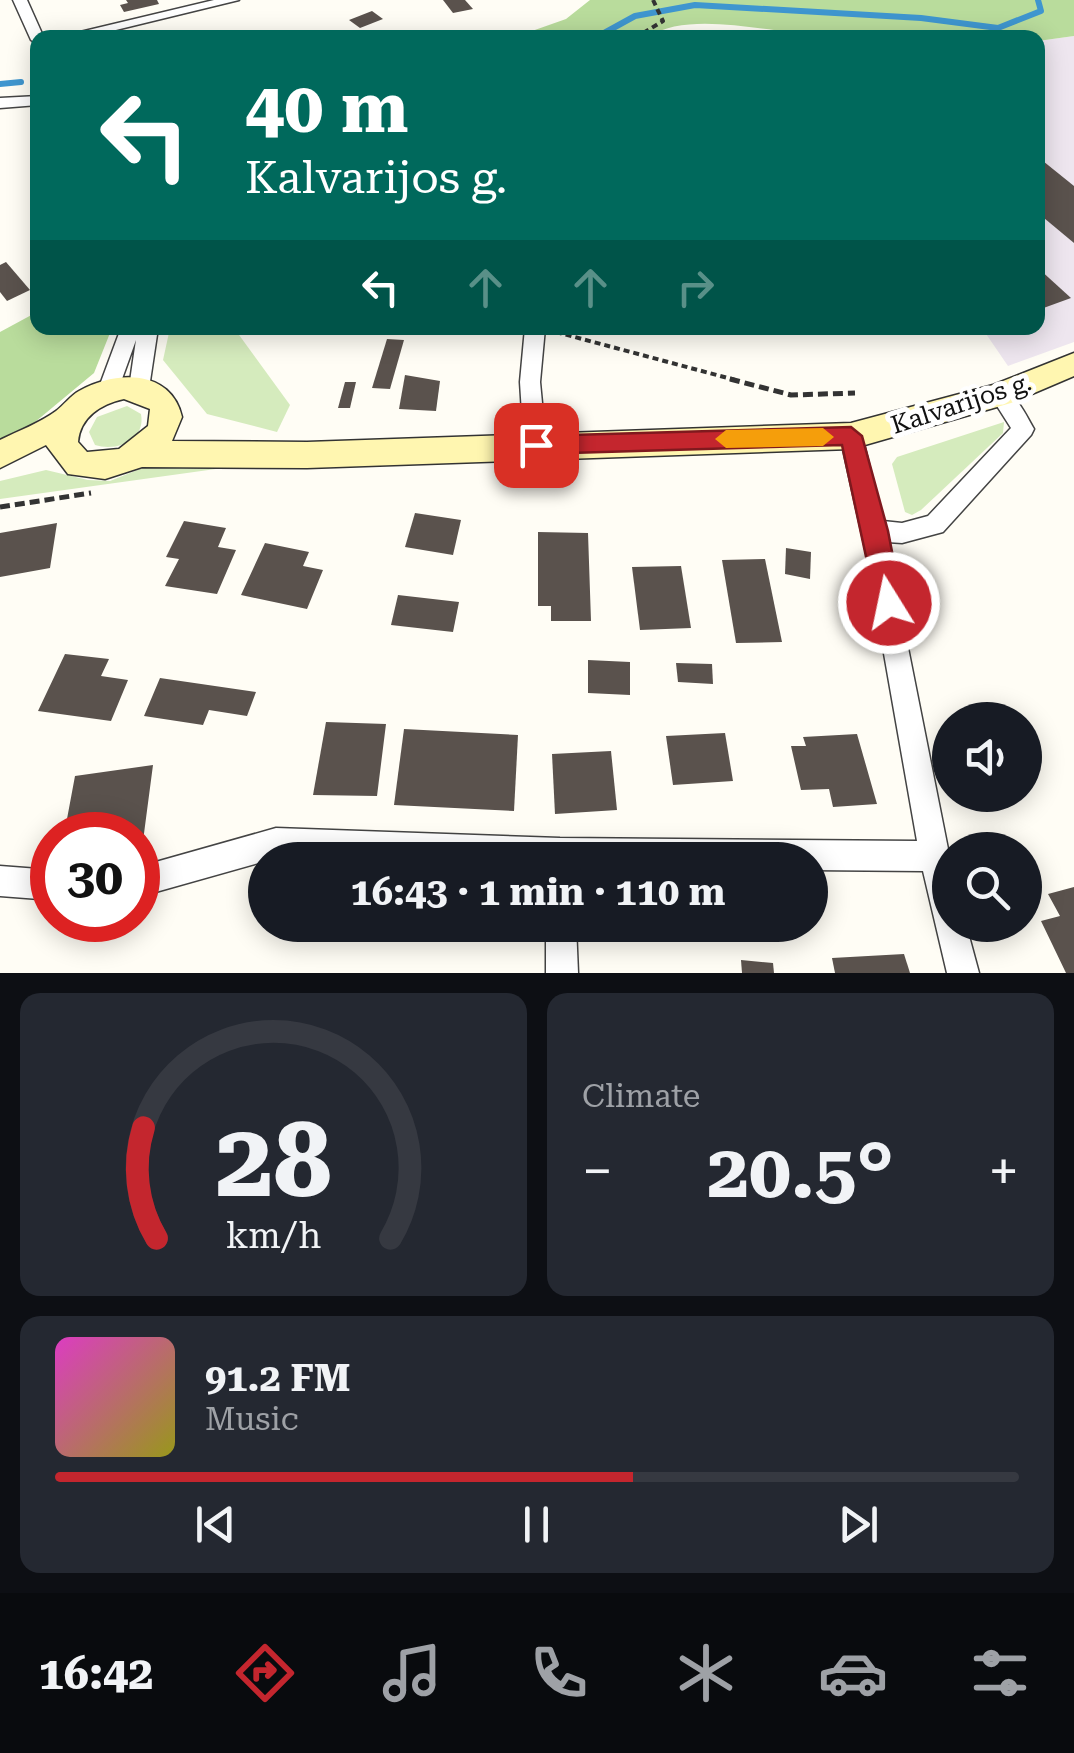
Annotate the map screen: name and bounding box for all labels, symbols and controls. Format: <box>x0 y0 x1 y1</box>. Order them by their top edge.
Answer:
text: 40 m <box>245 67 409 149</box>
icon: left <box>80 70 210 200</box>
text: Kalvarijos g. <box>245 151 507 204</box>
icon: left <box>353 260 408 315</box>
icon: ahead <box>458 260 513 315</box>
icon: ahead <box>563 260 618 315</box>
icon: right <box>668 260 723 315</box>
street label: Kalvarijos g. <box>887 367 1035 440</box>
pin <box>494 403 579 488</box>
icon: arrive <box>509 418 564 473</box>
position arrow <box>837 551 941 655</box>
map controls <box>932 702 1042 942</box>
button: sound <box>932 702 1042 812</box>
speed limit sign: 30 <box>30 812 160 942</box>
button: search <box>932 832 1042 942</box>
text: 16:43 · 1 min · 110 m <box>351 870 725 914</box>
text: Climate <box>582 1077 700 1115</box>
text: 28 <box>215 1100 332 1221</box>
text: 20.5° <box>707 1127 894 1215</box>
text: − <box>582 1139 613 1203</box>
text: + <box>988 1139 1019 1203</box>
text: km/h <box>226 1215 321 1257</box>
text: 91.2 FM <box>205 1356 351 1400</box>
text: Music <box>205 1400 299 1438</box>
icon: previous <box>188 1497 243 1552</box>
icon: pause <box>509 1497 564 1552</box>
icon: next <box>831 1497 886 1552</box>
icon: directions <box>230 1638 300 1708</box>
icon: music <box>377 1638 447 1708</box>
icon: phone <box>524 1638 594 1708</box>
icon: climate <box>671 1638 741 1708</box>
icon: car <box>818 1638 888 1708</box>
icon: filters <box>965 1638 1035 1708</box>
text: 16:42 <box>39 1647 153 1700</box>

